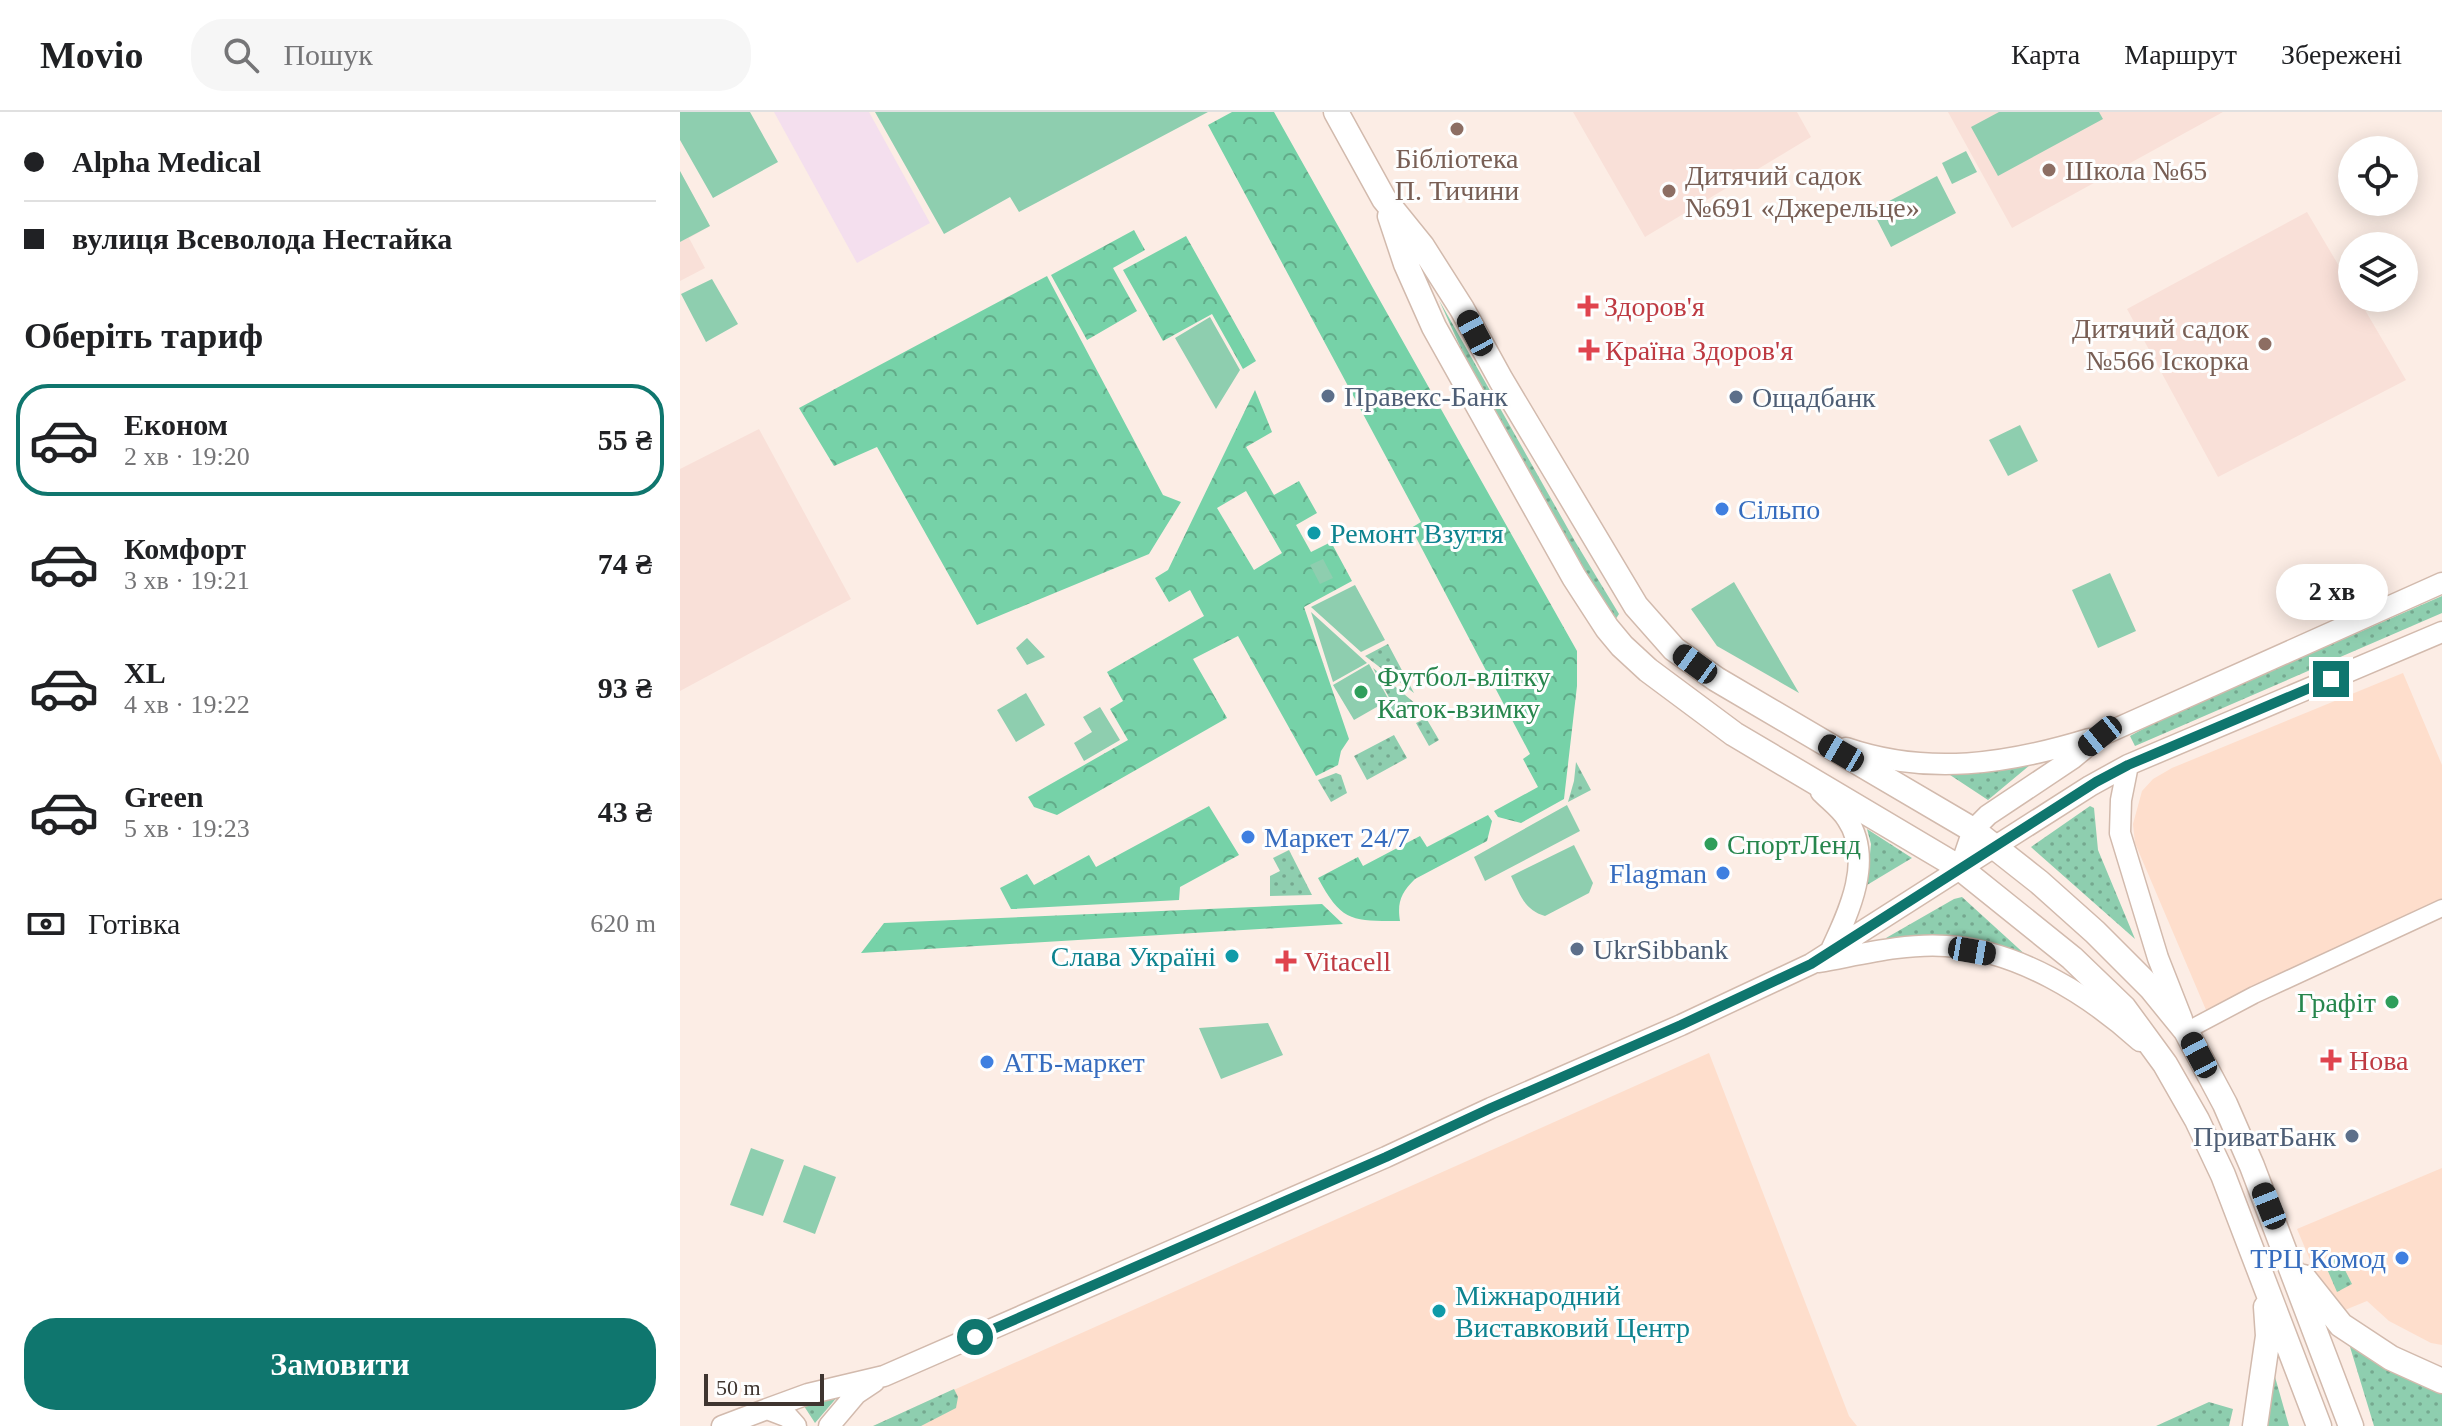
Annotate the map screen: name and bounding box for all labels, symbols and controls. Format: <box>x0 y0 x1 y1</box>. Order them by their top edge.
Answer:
search box <box>191 19 751 91</box>
icon: search <box>219 33 263 77</box>
text: Movio <box>40 34 143 76</box>
text: Пошук <box>283 38 373 71</box>
text: Карта <box>2011 39 2080 70</box>
text: Маршрут <box>2124 39 2237 70</box>
text: Збережені <box>2281 39 2402 70</box>
marker: Бібліотека П. Тичини <box>1448 120 1466 138</box>
map controls <box>2338 136 2418 312</box>
button: locate <box>2338 136 2418 216</box>
place label: Бібліотека П. Тичини <box>1395 143 1519 206</box>
text: Alpha Medical <box>72 145 261 178</box>
place label: Школа №65 <box>2065 155 2207 186</box>
place label: Дитячий садок №691 «Джерельце» <box>1685 160 1920 223</box>
marker: Школа №65 <box>2040 161 2058 179</box>
marker: Дитячий садок №691 «Джерельце» <box>1660 182 1678 200</box>
text: вулиця Всеволода Нестайка <box>72 222 452 255</box>
button: layers <box>2338 232 2418 312</box>
place label: Здоров'я <box>1604 291 1705 322</box>
marker: Здоров'я <box>1579 297 1597 315</box>
car <box>1453 306 1497 360</box>
place label: Дитячий садок №566 Іскорка <box>2072 313 2250 376</box>
text: Оберіть тариф <box>24 316 263 356</box>
place label: Країна Здоров'я <box>1605 335 1793 366</box>
marker: Дитячий садок №566 Іскорка <box>2256 335 2274 353</box>
marker: Країна Здоров'я <box>1580 341 1598 359</box>
place label: Правекс-Банк <box>1344 381 1508 412</box>
place label: Ощадбанк <box>1752 382 1876 413</box>
marker: Правекс-Банк <box>1319 387 1337 405</box>
marker: Ощадбанк <box>1727 388 1745 406</box>
icon: car <box>28 404 100 476</box>
text: Економ <box>124 408 228 441</box>
text: 55 ₴ <box>598 423 652 456</box>
text: 2 хв · 19:20 <box>124 442 250 471</box>
place label: Сільпо <box>1738 494 1820 525</box>
marker: Сільпо <box>1713 500 1731 518</box>
place label: Ремонт Взуття <box>1330 518 1504 549</box>
marker: Ремонт Взуття <box>1305 524 1323 542</box>
icon: car <box>28 528 100 600</box>
text: Комфорт <box>124 532 246 565</box>
text: 74 ₴ <box>598 547 652 580</box>
callout: 2 хв <box>2275 563 2387 619</box>
text: 3 хв · 19:21 <box>124 566 250 595</box>
text: 2 хв <box>2309 577 2355 606</box>
car <box>1669 640 1721 688</box>
icon: car <box>28 652 100 724</box>
text: XL <box>124 656 166 689</box>
place label: Футбол-влітку Каток-взимку <box>1377 661 1551 724</box>
route end <box>2313 661 2349 697</box>
text: 93 ₴ <box>598 671 652 704</box>
marker: Футбол-влітку Каток-взимку <box>1352 683 1370 701</box>
text: 4 хв · 19:22 <box>124 690 250 719</box>
car <box>2074 712 2126 760</box>
car <box>1814 731 1868 775</box>
icon: car <box>28 776 100 848</box>
text: Green <box>124 780 203 813</box>
text: 43 ₴ <box>598 795 652 828</box>
text: 5 хв · 19:23 <box>124 814 250 843</box>
place label: Маркет 24/7 <box>1264 822 1410 853</box>
marker: Маркет 24/7 <box>1239 828 1257 846</box>
place label: СпортЛенд <box>1727 829 1861 860</box>
marker: СпортЛенд <box>1702 835 1720 853</box>
place label: Flagman <box>1609 858 1707 889</box>
marker: Flagman <box>1714 864 1732 882</box>
icon: cash <box>24 902 68 946</box>
text: Готівка <box>88 907 180 940</box>
text: 620 m <box>590 909 656 938</box>
place label: UkrSibbank <box>1593 934 1728 965</box>
car <box>1946 935 1998 967</box>
marker: UkrSibbank <box>1568 940 1586 958</box>
place label: Слава Україні <box>1051 941 1216 972</box>
place label: Vitacell <box>1304 946 1391 977</box>
marker: Слава Україні <box>1223 947 1241 965</box>
marker: Vitacell <box>1275 950 1297 972</box>
place label: Графіт <box>2297 987 2376 1018</box>
marker: Графіт <box>2383 993 2401 1011</box>
car <box>2177 1028 2221 1082</box>
place label: Нова <box>2349 1045 2409 1076</box>
place label: АТБ-маркет <box>1003 1047 1145 1078</box>
marker: Нова <box>2320 1049 2342 1071</box>
marker: АТБ-маркет <box>978 1053 996 1071</box>
place label: ПриватБанк <box>2193 1121 2336 1152</box>
marker: ПриватБанк <box>2343 1127 2361 1145</box>
car <box>2249 1179 2289 1233</box>
place label: ТРЦ Комод <box>2250 1243 2386 1274</box>
marker: ТРЦ Комод <box>2393 1249 2411 1267</box>
place label: Міжнародний Виставковий Центр <box>1455 1280 1690 1343</box>
marker: Міжнародний Виставковий Центр <box>1430 1302 1448 1320</box>
button: Замовити <box>24 1318 656 1410</box>
route start <box>957 1319 993 1355</box>
scale bar <box>704 1370 824 1406</box>
text: 50 m <box>716 1375 761 1400</box>

